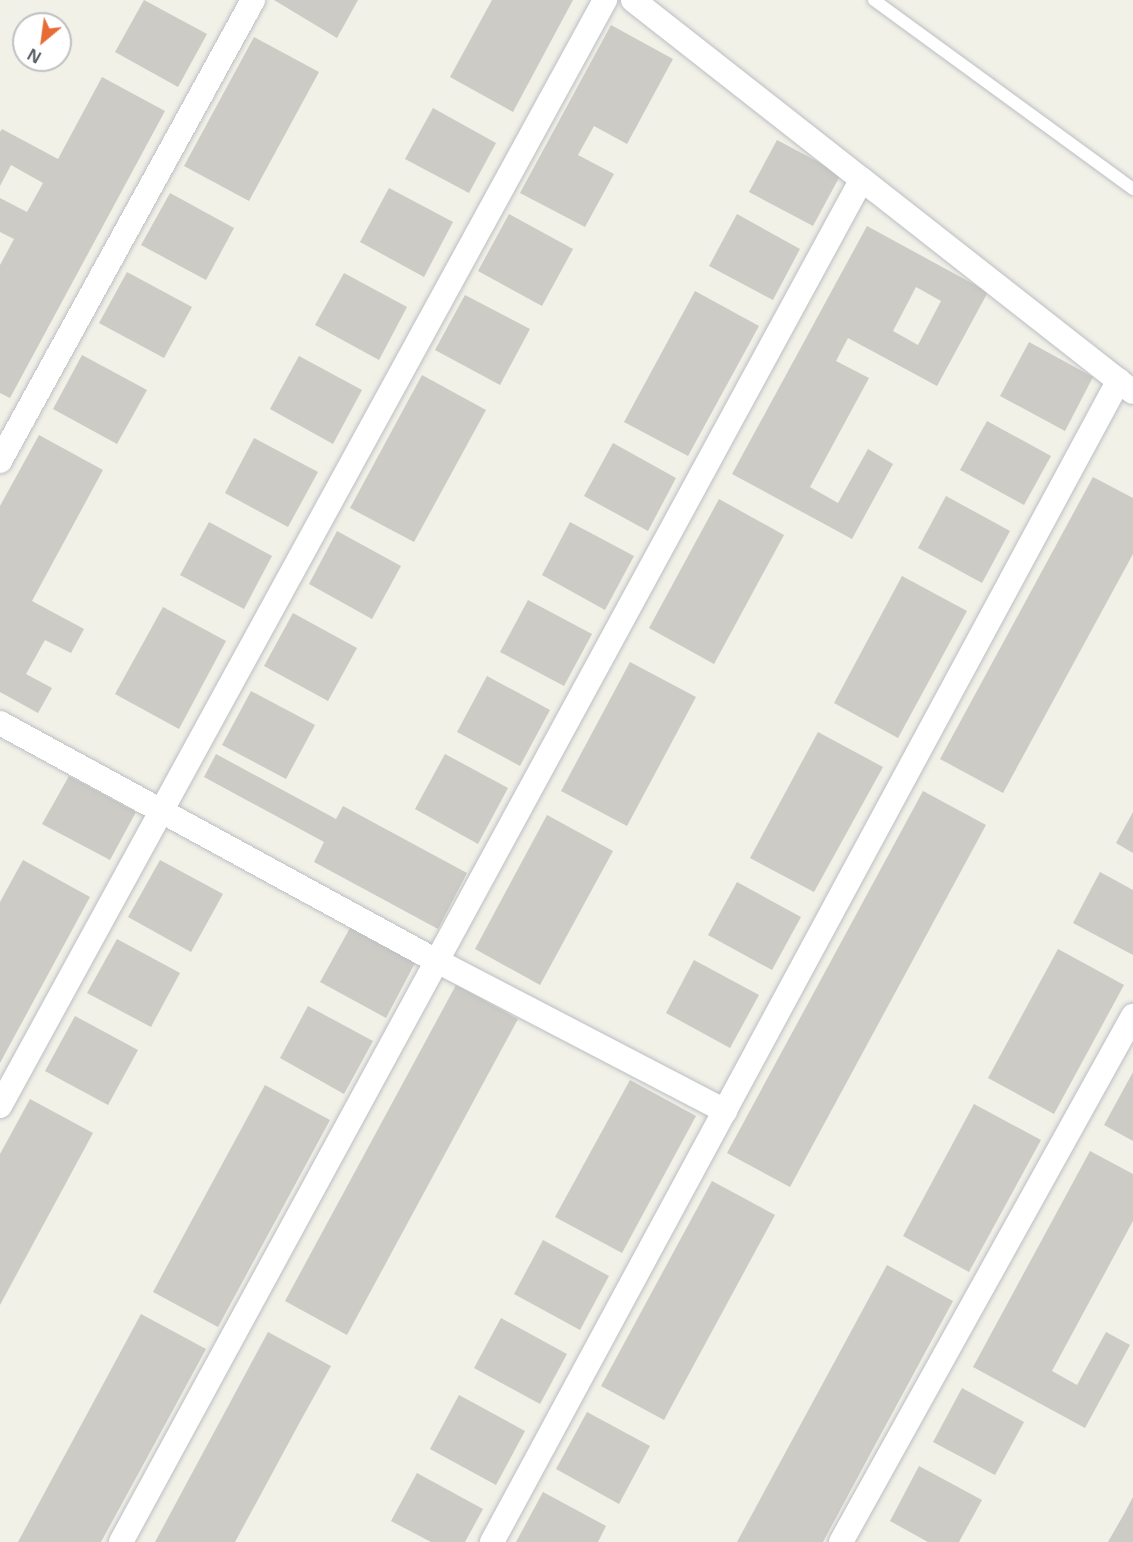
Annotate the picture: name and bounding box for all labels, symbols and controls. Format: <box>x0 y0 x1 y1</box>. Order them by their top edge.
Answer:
north arrow <box>12 12 72 72</box>
text: N <box>23 43 45 69</box>

